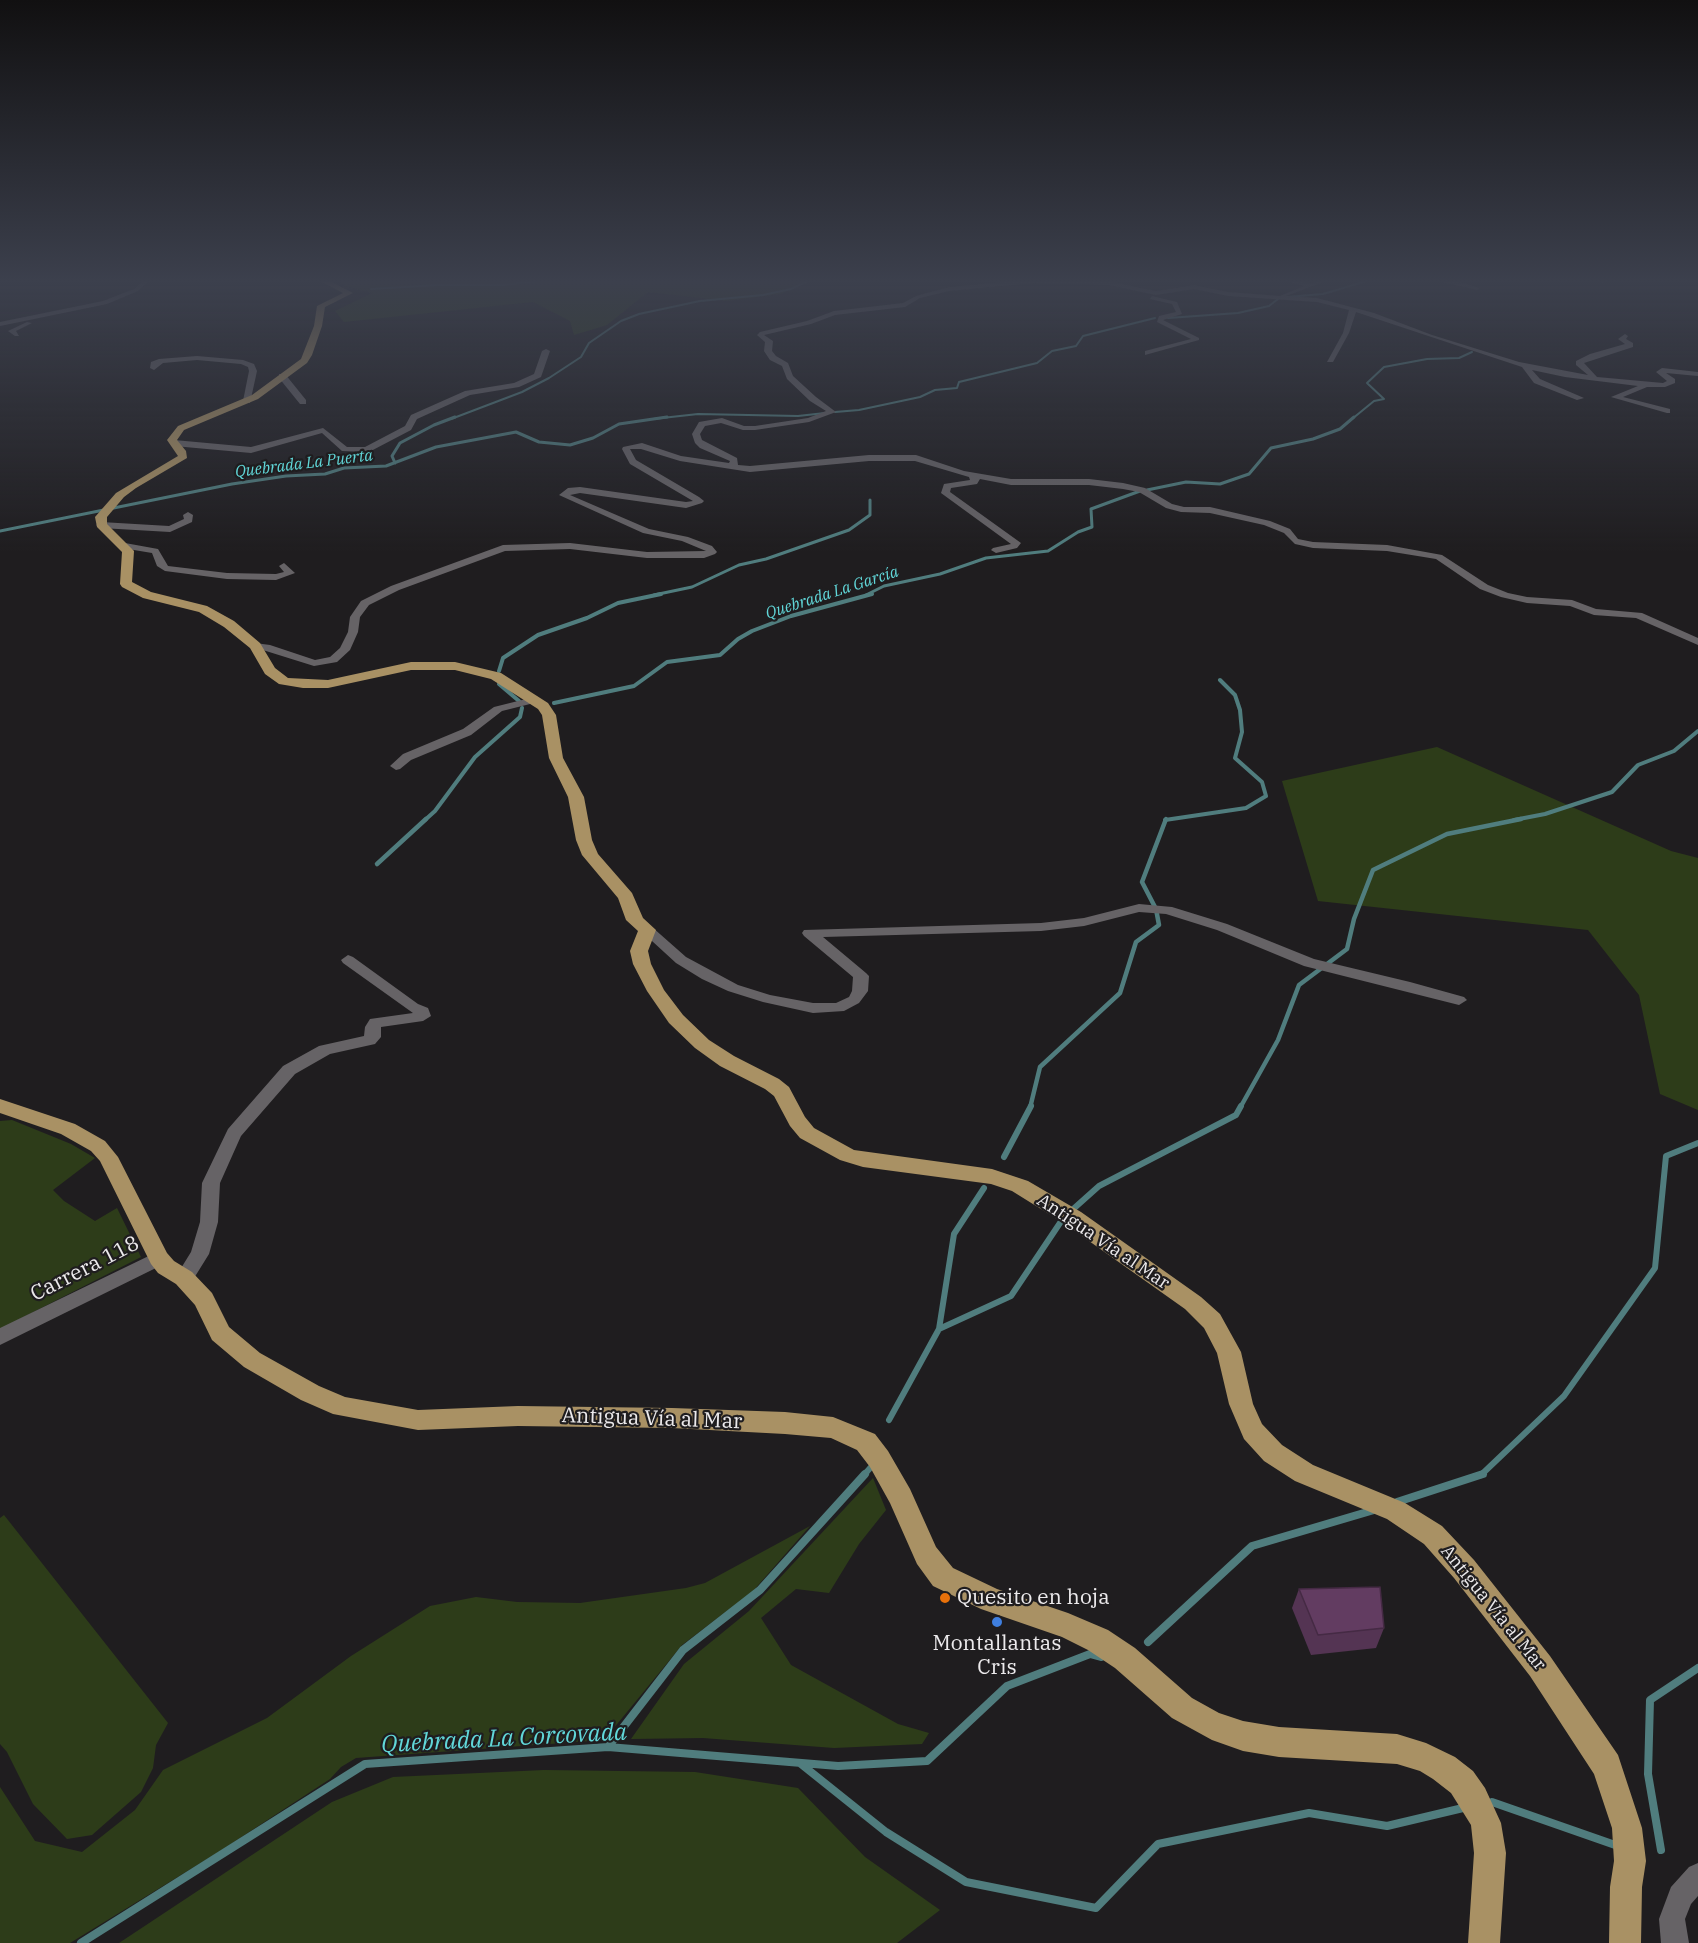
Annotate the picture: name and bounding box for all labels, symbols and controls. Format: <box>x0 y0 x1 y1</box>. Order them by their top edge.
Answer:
water label: Quebrada La Puerta <box>234 446 374 482</box>
water label: Quebrada La García <box>763 562 901 624</box>
street label: Antigua Vía al Mar <box>1033 1190 1173 1294</box>
street label: Carrera 118 <box>27 1231 143 1307</box>
street label: Antigua Vía al Mar <box>561 1403 743 1435</box>
street label: Antigua Vía al Mar <box>1436 1541 1550 1675</box>
place label: Quesito en hoja <box>957 1585 1110 1611</box>
marker: Quesito en hoja <box>938 1591 952 1605</box>
marker: Montallantas Cris <box>990 1615 1004 1629</box>
place label: Montallantas Cris <box>932 1631 1062 1681</box>
water label: Quebrada La Corcovada <box>380 1718 628 1760</box>

